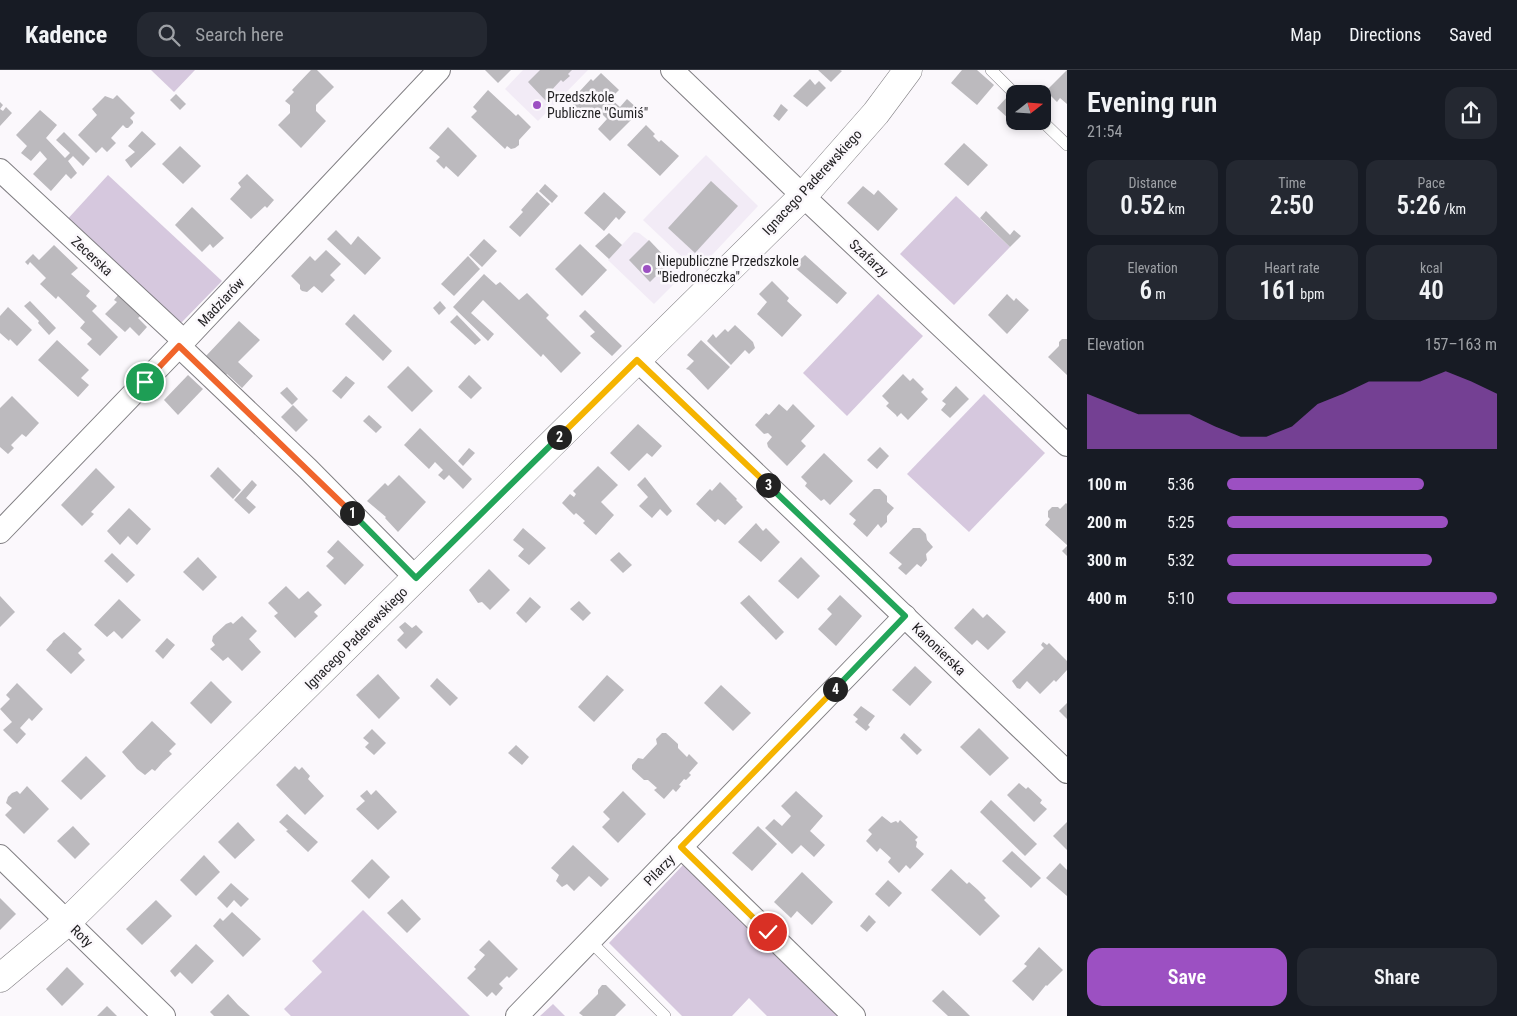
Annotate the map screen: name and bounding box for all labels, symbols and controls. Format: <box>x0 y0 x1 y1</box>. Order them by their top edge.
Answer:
search box <box>137 12 487 57</box>
text: Kadence <box>25 21 107 49</box>
icon: search <box>155 21 183 49</box>
text: Search here <box>195 23 284 46</box>
text: Map <box>1290 24 1321 45</box>
text: Directions <box>1349 24 1421 45</box>
text: Saved <box>1449 24 1492 45</box>
north arrow <box>1006 85 1051 130</box>
map controls <box>1006 85 1051 130</box>
text: Evening run <box>1087 86 1217 119</box>
button: share <box>1445 87 1497 139</box>
place label: Przedszkole Publiczne "Gumiś" <box>547 89 648 121</box>
marker: Przedszkole Publiczne "Gumiś" <box>531 99 543 111</box>
text: 21:54 <box>1087 122 1122 141</box>
street label: Ignacego Paderewskiego <box>759 126 865 238</box>
text: Distance <box>1129 175 1177 191</box>
text: Time <box>1278 175 1306 191</box>
text: Pace <box>1418 175 1445 191</box>
text: 0.52 <box>1120 191 1165 220</box>
text: 2:50 <box>1270 191 1314 220</box>
text: 5:26 <box>1397 191 1441 220</box>
text: km <box>1165 201 1185 217</box>
text: /km <box>1441 201 1466 217</box>
street label: Zecerska <box>68 233 116 279</box>
street label: Szafarzy <box>846 236 892 280</box>
place label: Niepubliczne Przedszkole "Biedroneczka" <box>657 253 799 285</box>
text: Elevation <box>1127 260 1178 276</box>
text: Heart rate <box>1264 260 1320 276</box>
text: kcal <box>1420 260 1443 276</box>
marker: Niepubliczne Przedszkole "Biedroneczka" <box>641 263 653 275</box>
street label: Madziarów <box>195 274 247 330</box>
text: 6 <box>1139 276 1152 305</box>
text: 161 <box>1259 276 1297 305</box>
text: 40 <box>1419 276 1444 305</box>
text: m <box>1152 286 1166 302</box>
text: bpm <box>1297 286 1325 302</box>
text: Elevation <box>1087 335 1145 354</box>
text: 157–163 m <box>1425 335 1497 354</box>
pin <box>124 361 166 403</box>
icon: arrive <box>131 368 159 396</box>
pin: 2 <box>546 424 572 450</box>
text: 2 <box>556 429 563 445</box>
pin: 3 <box>756 472 780 498</box>
text: 100 m <box>1087 475 1127 494</box>
text: 5:36 <box>1167 475 1194 494</box>
text: 3 <box>765 477 772 493</box>
pin: 1 <box>340 500 364 526</box>
text: 1 <box>349 505 356 521</box>
text: 200 m <box>1087 513 1127 532</box>
text: 5:25 <box>1167 513 1194 532</box>
text: 300 m <box>1087 551 1127 570</box>
text: 5:32 <box>1167 551 1194 570</box>
street label: Ignacego Paderewskiego <box>301 583 411 693</box>
text: 400 m <box>1087 589 1127 608</box>
text: 5:10 <box>1167 589 1194 608</box>
street label: Kanonierska <box>909 619 969 679</box>
pin: 4 <box>822 676 848 702</box>
text: 4 <box>832 681 839 697</box>
street label: Pilarzy <box>640 851 678 889</box>
pin <box>747 911 789 953</box>
icon: check <box>754 918 782 946</box>
street label: Roty <box>68 922 96 950</box>
button: Save <box>1087 948 1287 1006</box>
button: Share <box>1297 948 1497 1006</box>

